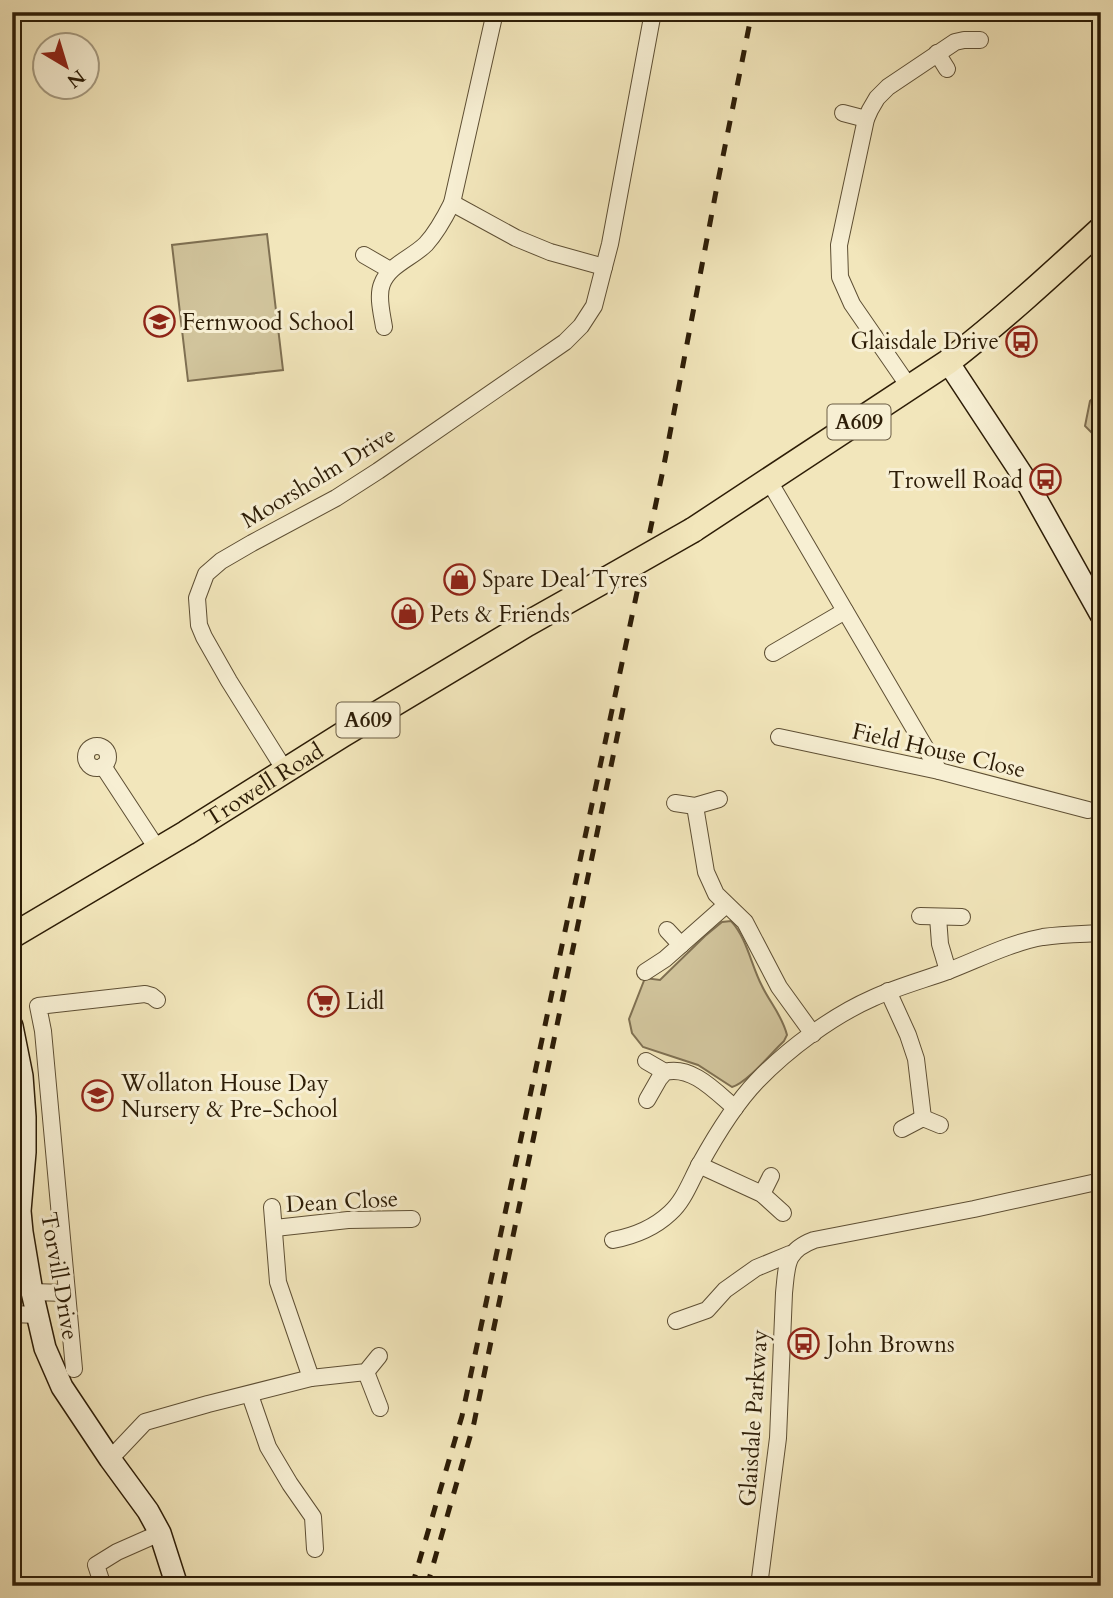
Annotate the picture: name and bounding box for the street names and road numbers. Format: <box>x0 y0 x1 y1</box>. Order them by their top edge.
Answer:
road number: A609 <box>828 404 890 440</box>
street label: Moorsholm Drive <box>235 419 401 536</box>
road number: A609 <box>336 702 400 738</box>
street label: Field House Close <box>849 715 1029 785</box>
street label: Trowell Road <box>199 735 330 834</box>
street label: Dean Close <box>285 1183 399 1220</box>
street label: Torvill Drive <box>33 1210 86 1342</box>
street label: Glaisdale Parkway <box>732 1328 775 1508</box>

